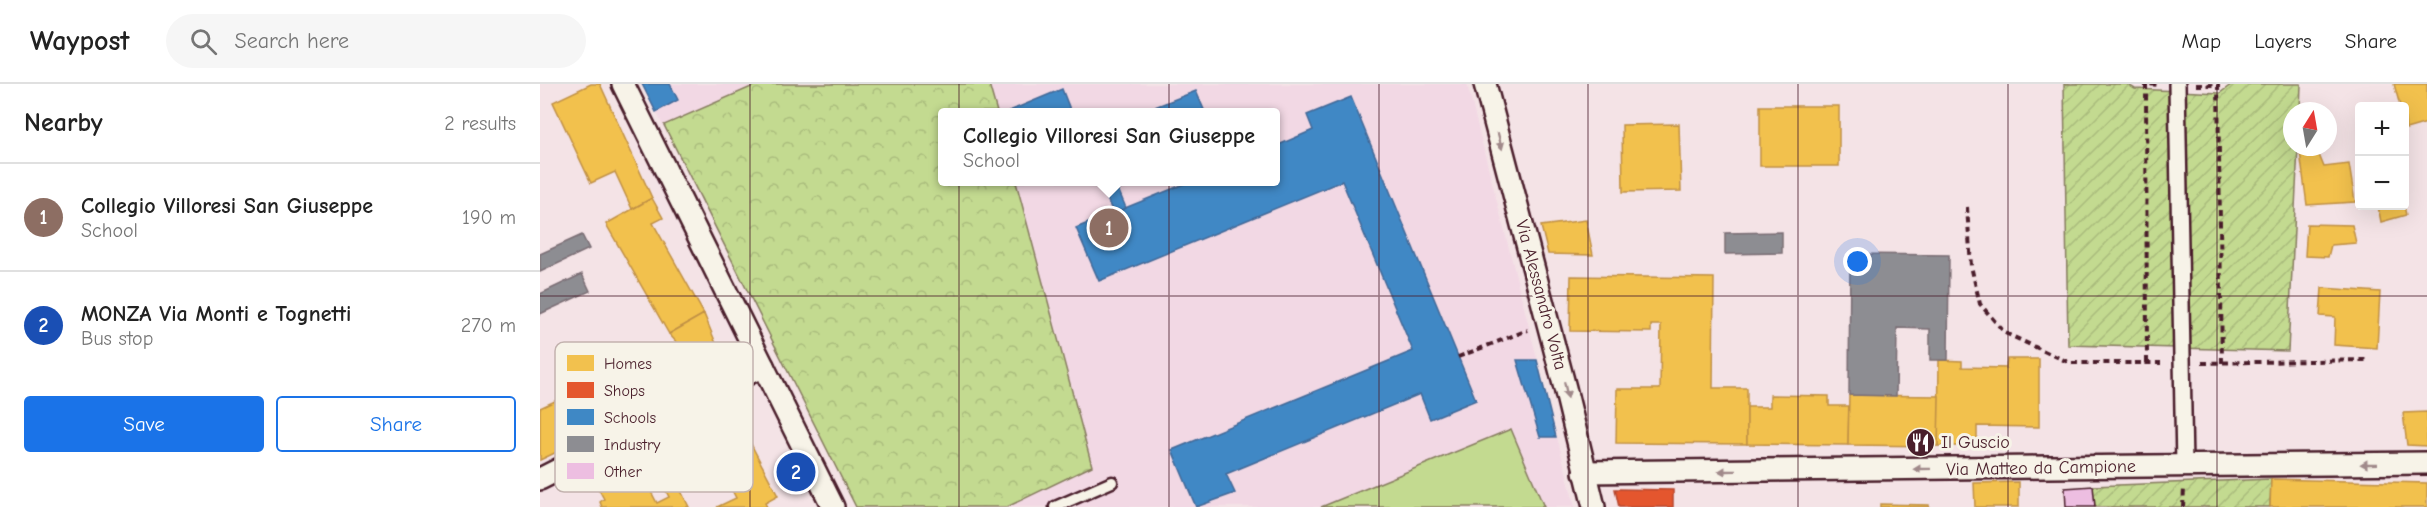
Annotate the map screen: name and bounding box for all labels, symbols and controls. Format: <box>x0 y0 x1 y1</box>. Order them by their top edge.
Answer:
search box <box>166 14 586 68</box>
text: Waypost <box>30 25 130 57</box>
icon: search <box>187 25 220 58</box>
text: Search here <box>235 28 349 54</box>
text: Map <box>2182 29 2221 53</box>
text: Layers <box>2254 29 2312 53</box>
text: Share <box>2345 29 2397 53</box>
north arrow <box>2283 102 2337 156</box>
map controls <box>2355 102 2409 210</box>
button: + <box>2355 102 2409 156</box>
text: Nearby <box>24 108 103 138</box>
popup <box>938 108 1280 186</box>
text: 2 results <box>444 112 516 135</box>
text: Collegio Villoresi San Giuseppe <box>963 123 1255 149</box>
one-way arrow <box>1496 131 1506 150</box>
text: School <box>963 149 1020 172</box>
button: − <box>2355 156 2409 210</box>
text: Collegio Villoresi San Giuseppe <box>81 193 373 219</box>
text: 1 <box>40 206 47 229</box>
text: 190 m <box>462 206 516 229</box>
pin: 1 <box>1090 206 1128 250</box>
street label: Via Alessandro Volta <box>1511 218 1571 372</box>
text: School <box>81 219 138 242</box>
your location <box>1843 247 1872 276</box>
text: MONZA Via Monti e Tognetti <box>81 301 351 327</box>
text: 2 <box>39 314 48 337</box>
text: 270 m <box>461 314 516 337</box>
text: Bus stop <box>81 327 153 350</box>
legend <box>555 342 753 492</box>
text: Homes <box>604 355 652 373</box>
one-way arrow <box>1561 381 1571 399</box>
text: Shops <box>604 382 645 400</box>
button: Save <box>24 396 264 452</box>
button: Share <box>276 396 516 452</box>
text: Schools <box>604 409 657 427</box>
restaurant icon: Il Guscio <box>1904 426 1936 458</box>
place label: Il Guscio <box>1941 432 2010 453</box>
text: Industry <box>604 436 661 454</box>
pin: 2 <box>776 450 816 494</box>
street label: Via Matteo da Campione <box>1946 456 2136 480</box>
one-way arrow <box>2359 459 2378 469</box>
text: Other <box>604 463 642 481</box>
one-way arrow <box>1912 464 1931 474</box>
one-way arrow <box>1717 466 1736 476</box>

